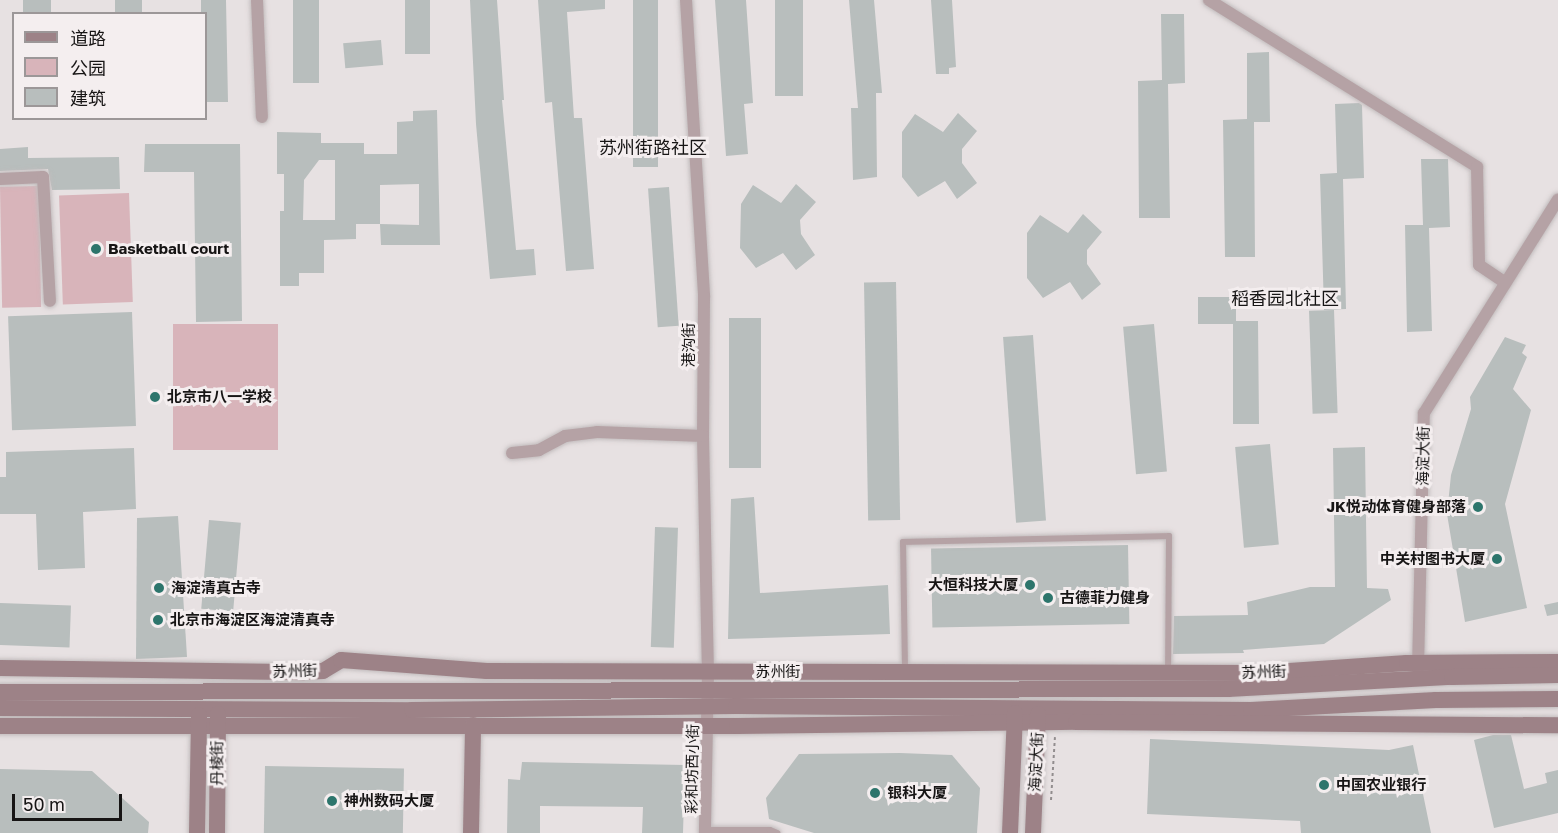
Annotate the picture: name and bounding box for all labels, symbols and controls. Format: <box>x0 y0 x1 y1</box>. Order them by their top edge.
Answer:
legend <box>12 12 207 120</box>
text: 道路 <box>70 27 106 49</box>
text: 公园 <box>70 57 106 79</box>
text: 建筑 <box>70 87 106 109</box>
district label: 苏州街路社区 <box>599 136 707 158</box>
place label: Basketball court <box>108 240 229 258</box>
marker: Basketball court <box>89 242 103 256</box>
district label: 稻香园北社区 <box>1231 287 1339 309</box>
street label: 港沟街 <box>680 323 698 367</box>
place label: 北京市八一学校 <box>167 388 272 406</box>
marker: 北京市八一学校 <box>148 390 162 404</box>
street label: 海淀大街 <box>1413 426 1433 486</box>
place label: JK悦动体育健身部落 <box>1327 498 1466 516</box>
marker: JK悦动体育健身部落 <box>1471 500 1485 514</box>
place label: 中关村图书大厦 <box>1380 550 1485 568</box>
marker: 中关村图书大厦 <box>1490 552 1504 566</box>
place label: 大恒科技大厦 <box>928 576 1018 594</box>
marker: 大恒科技大厦 <box>1023 578 1037 592</box>
place label: 海淀清真古寺 <box>171 579 261 597</box>
marker: 海淀清真古寺 <box>152 581 166 595</box>
place label: 古德菲力健身 <box>1060 589 1150 607</box>
marker: 古德菲力健身 <box>1041 591 1055 605</box>
place label: 北京市海淀区海淀清真寺 <box>170 611 335 629</box>
marker: 北京市海淀区海淀清真寺 <box>151 613 165 627</box>
street label: 苏州街 <box>272 661 318 681</box>
street label: 苏州街 <box>1241 662 1287 682</box>
street label: 苏州街 <box>756 663 800 681</box>
street label: 彩和坊西小街 <box>682 724 702 814</box>
street label: 海淀大街 <box>1025 732 1047 792</box>
street label: 丹棱街 <box>208 741 226 785</box>
place label: 中国农业银行 <box>1336 776 1426 794</box>
marker: 中国农业银行 <box>1317 778 1331 792</box>
scale bar <box>15 782 124 820</box>
place label: 银科大厦 <box>887 784 947 802</box>
marker: 银科大厦 <box>868 786 882 800</box>
place label: 神州数码大厦 <box>344 792 434 810</box>
text: 50 m <box>23 793 65 815</box>
marker: 神州数码大厦 <box>325 794 339 808</box>

